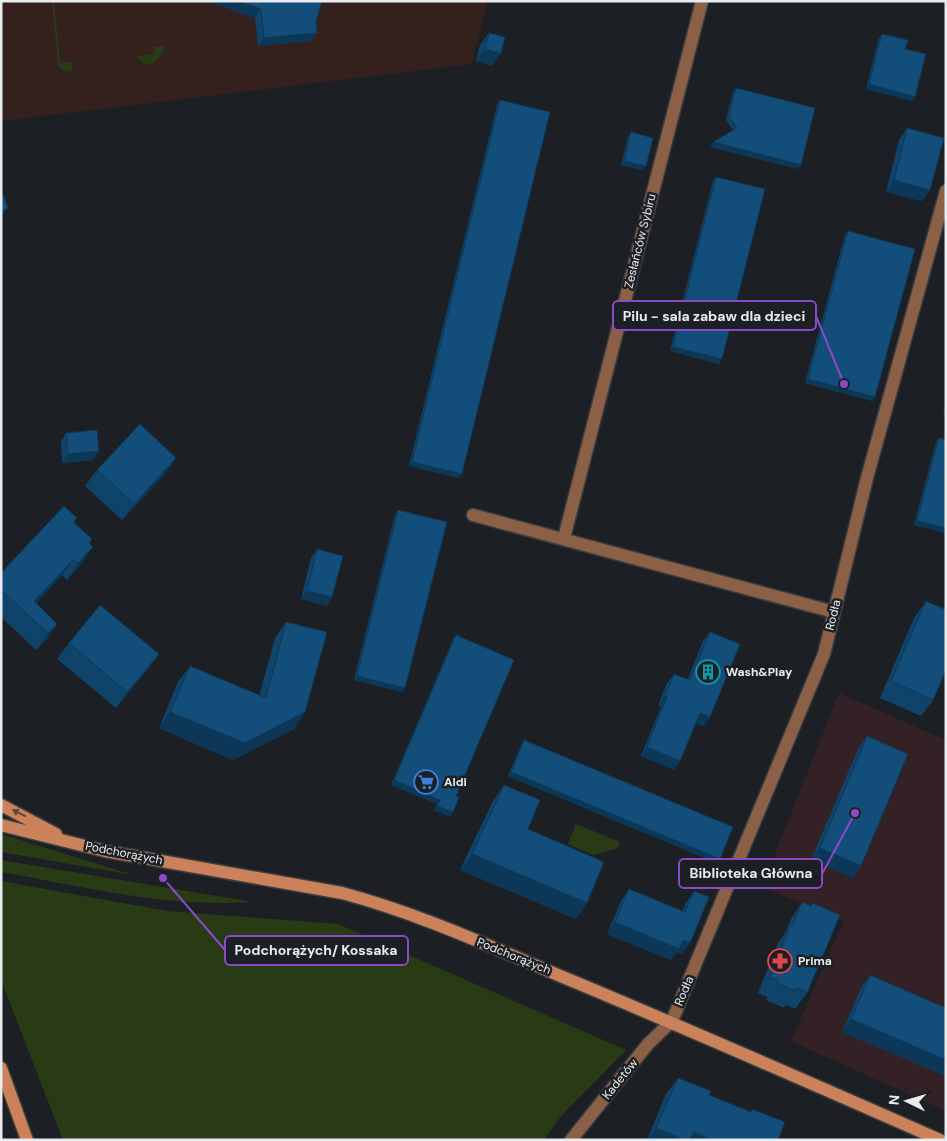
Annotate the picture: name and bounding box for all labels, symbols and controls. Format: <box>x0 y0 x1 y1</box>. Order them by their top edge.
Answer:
street label: Zesłańców Sybiru <box>620 192 660 290</box>
callout: Pilu - sala zabaw dla dzieci <box>613 301 816 330</box>
text: Pilu - sala zabaw dla dzieci <box>623 307 805 325</box>
street label: Rodła <box>821 598 845 632</box>
building icon: Wash&Play <box>695 659 721 685</box>
place label: Wash&Play <box>726 664 793 680</box>
supermarket icon: Aldi <box>413 769 439 795</box>
place label: Aldi <box>444 774 467 790</box>
one-way arrow <box>12 809 26 817</box>
street label: Podchorążych <box>84 838 164 868</box>
callout: Biblioteka Główna <box>679 859 822 888</box>
text: Biblioteka Główna <box>689 864 813 882</box>
street label: Podchorążych <box>475 934 553 978</box>
callout: Podchorążych/ Kossaka <box>225 936 408 965</box>
text: Podchorążych/ Kossaka <box>235 941 397 959</box>
pharmacy icon: Prima <box>767 948 793 974</box>
place label: Prima <box>798 953 832 969</box>
street label: Rodła <box>671 974 697 1008</box>
street label: Kadetów <box>599 1055 641 1103</box>
north arrow <box>882 1076 932 1126</box>
text: N <box>885 1094 903 1106</box>

